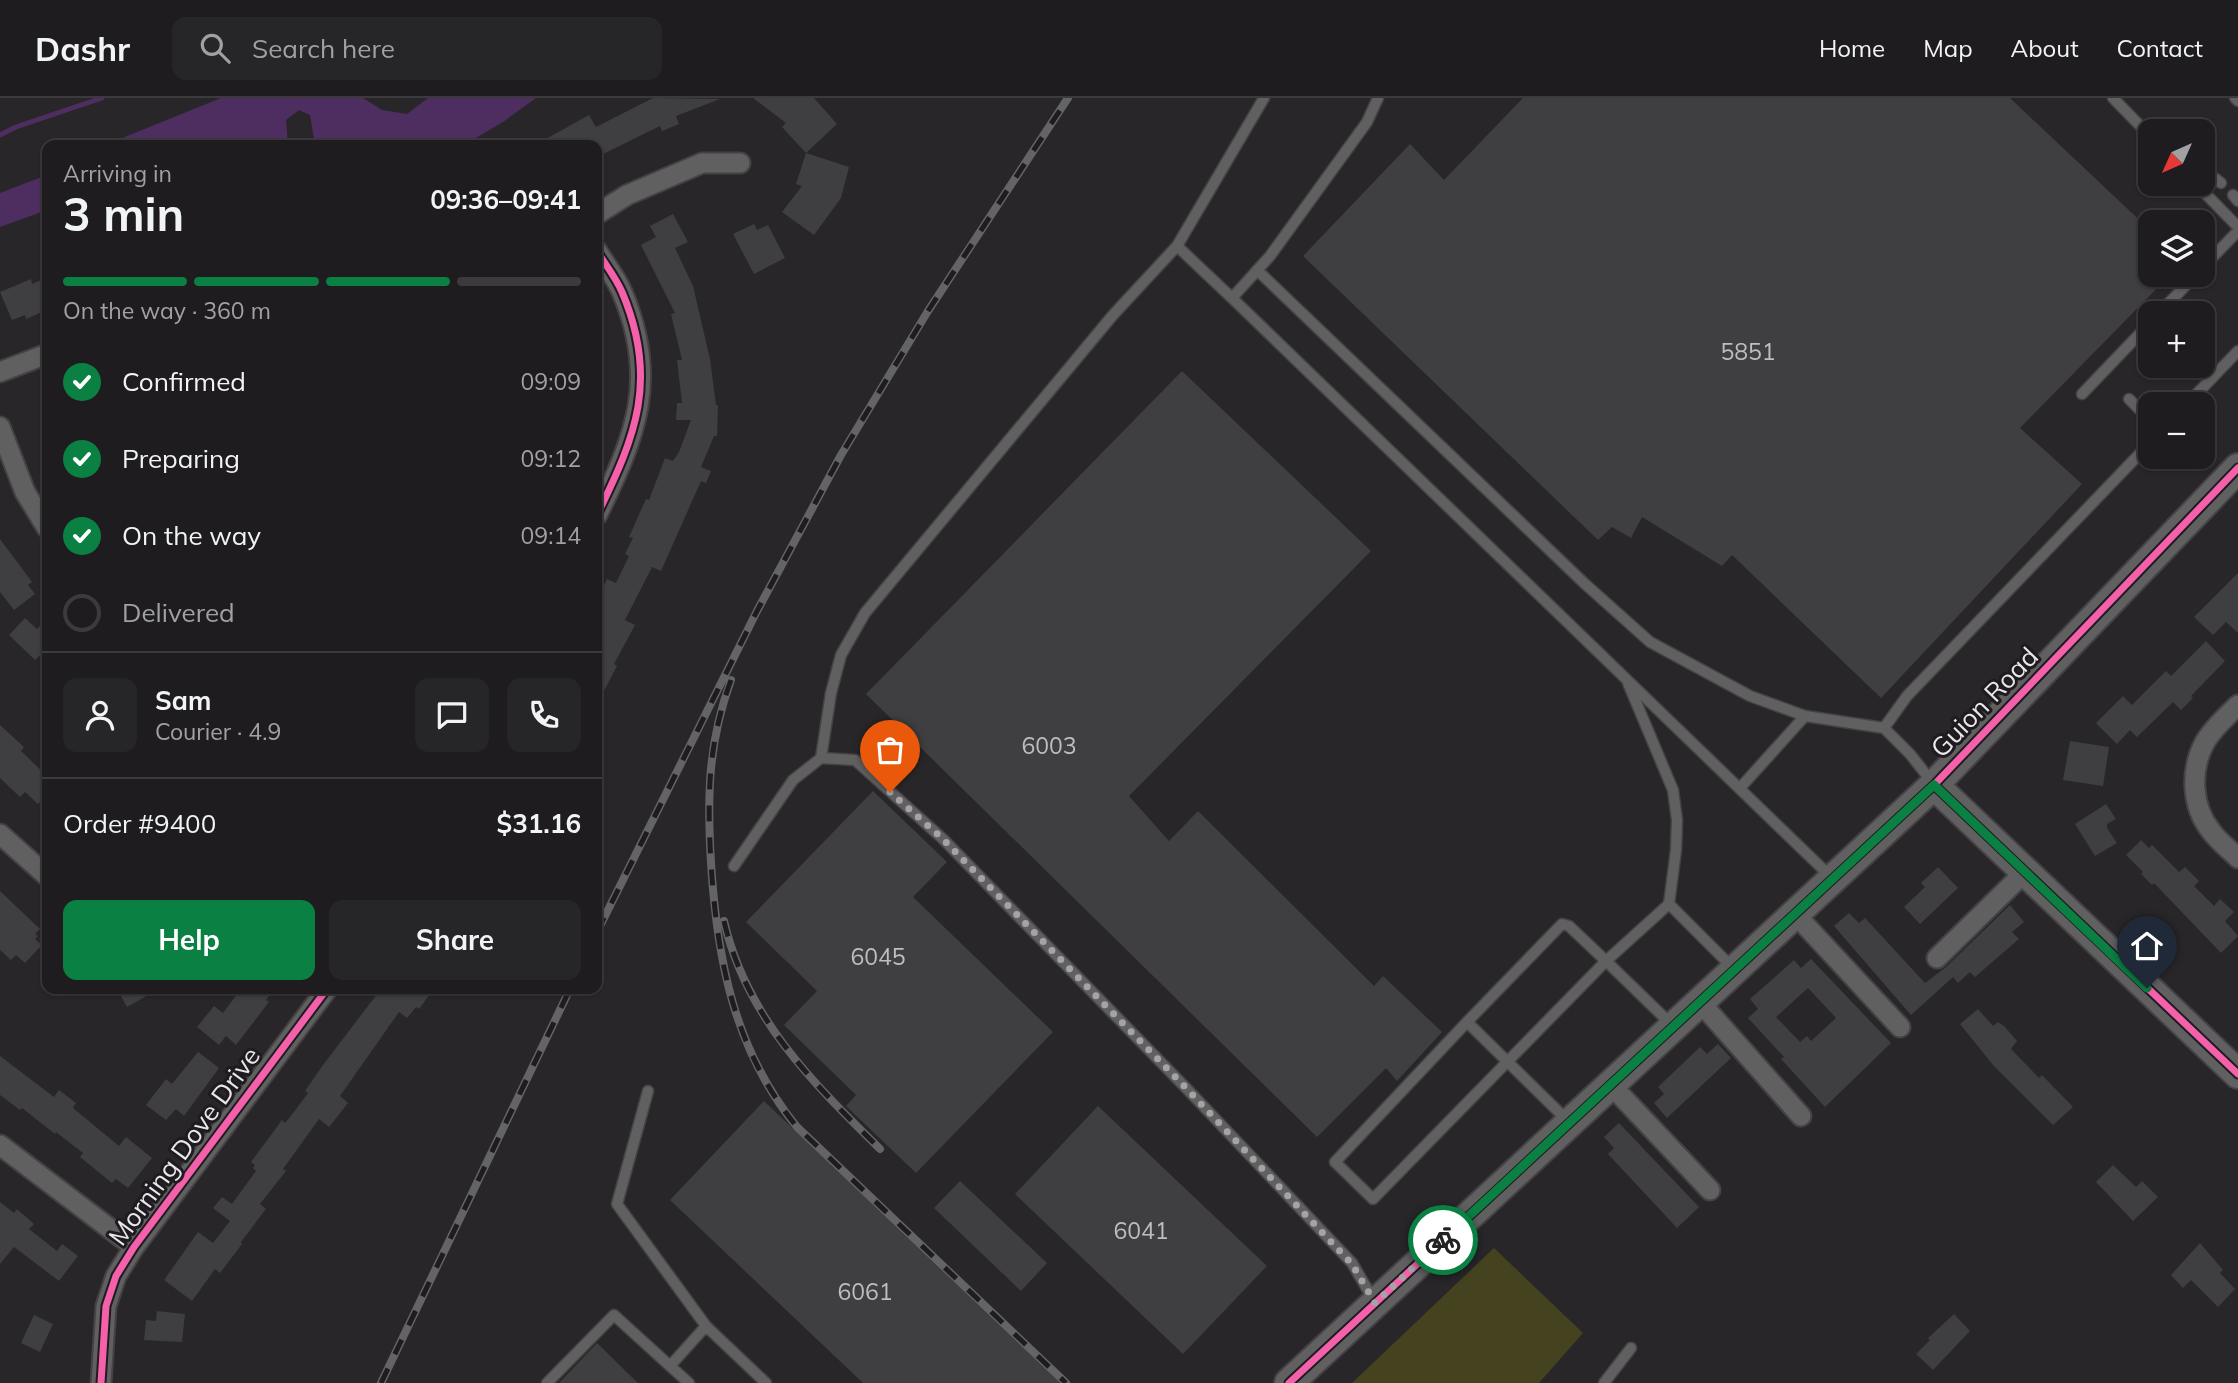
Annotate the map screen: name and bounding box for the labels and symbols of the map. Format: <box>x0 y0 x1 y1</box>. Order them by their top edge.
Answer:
north arrow <box>2138 119 2216 196</box>
house number: 5851 <box>1720 337 1776 366</box>
street label: Guion Road <box>1923 640 2045 764</box>
pin <box>860 720 920 792</box>
house number: 6003 <box>1021 731 1077 760</box>
pin <box>2117 916 2177 988</box>
house number: 6045 <box>850 942 906 971</box>
street label: Morning Dove Drive <box>101 1040 267 1252</box>
courier <box>1408 1205 1478 1275</box>
house number: 6041 <box>1113 1216 1169 1245</box>
house number: 6061 <box>837 1277 893 1306</box>

